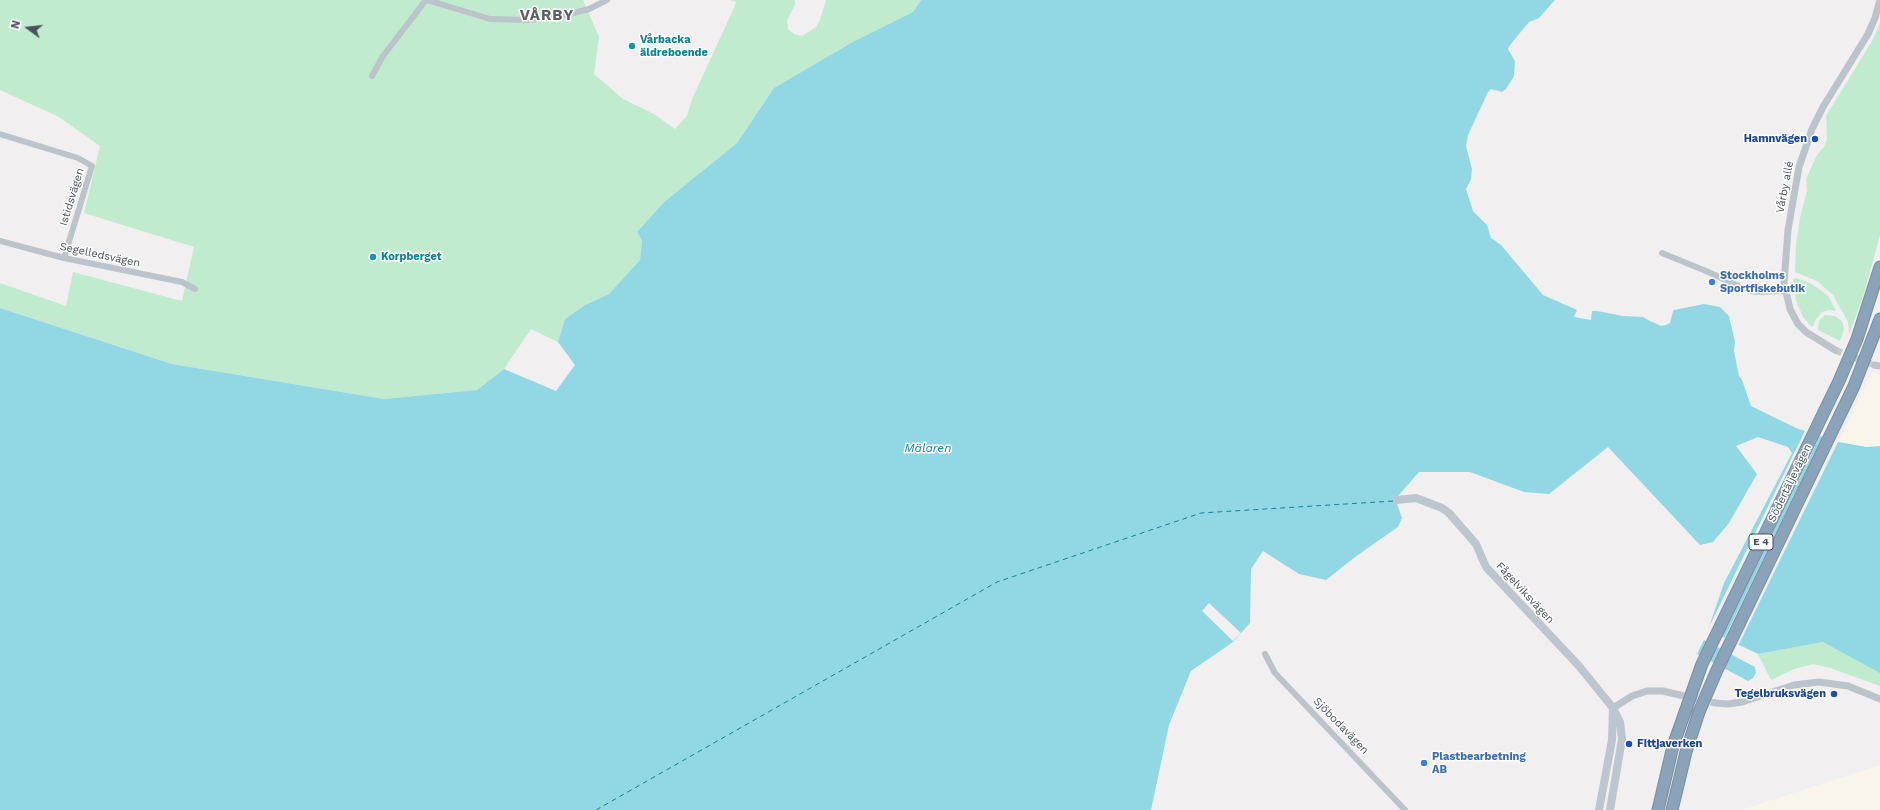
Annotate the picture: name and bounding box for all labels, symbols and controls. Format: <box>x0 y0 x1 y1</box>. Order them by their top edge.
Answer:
district label: VÅRBY <box>520 7 574 25</box>
north arrow <box>8 8 48 48</box>
text: N <box>9 19 23 30</box>
place label: Vårbacka äldreboende <box>640 33 708 59</box>
marker: Vårbacka äldreboende <box>627 41 637 51</box>
place label: Hamnvägen <box>1744 132 1807 146</box>
marker: Hamnvägen <box>1810 134 1820 144</box>
street label: Vårby allé <box>1773 160 1797 214</box>
street label: Istidsvägen <box>57 166 87 228</box>
street label: Segelledsvägen <box>59 240 141 270</box>
place label: Korpberget <box>381 250 442 264</box>
marker: Korpberget <box>368 252 378 262</box>
place label: Stockholms Sportfiskebutik <box>1720 269 1805 295</box>
marker: Stockholms Sportfiskebutik <box>1707 277 1717 287</box>
water label: Mälaren <box>905 441 951 455</box>
street label: Södertäljevägen <box>1765 442 1815 524</box>
road number: E 4 <box>1749 534 1773 550</box>
street label: Fågelviksvägen <box>1493 560 1557 626</box>
place label: Tegelbruksvägen <box>1734 687 1826 701</box>
marker: Tegelbruksvägen <box>1829 689 1839 699</box>
street label: Sjöbodavägen <box>1311 695 1371 757</box>
place label: Fittjaverken <box>1637 737 1702 751</box>
marker: Fittjaverken <box>1624 739 1634 749</box>
place label: Plastbearbetning AB <box>1432 750 1526 776</box>
marker: Plastbearbetning AB <box>1419 758 1429 768</box>

